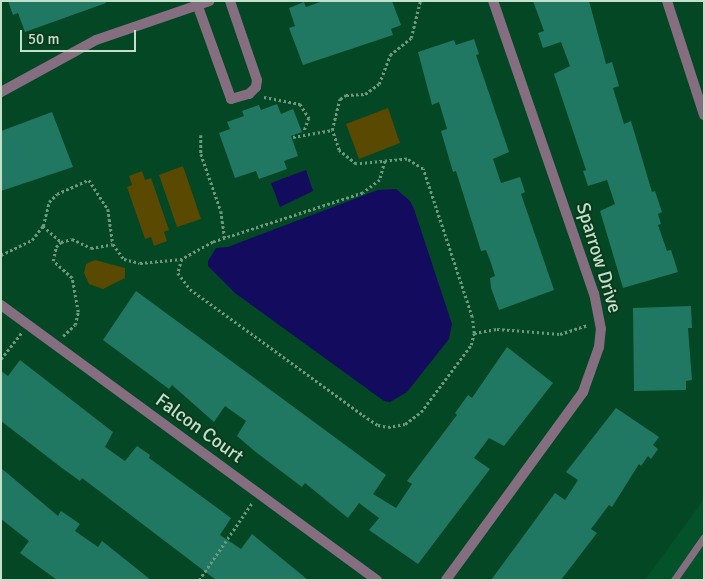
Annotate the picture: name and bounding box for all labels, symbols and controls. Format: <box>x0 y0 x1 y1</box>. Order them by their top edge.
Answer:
scale bar <box>22 20 139 52</box>
text: 50 m <box>28 30 59 48</box>
street label: Sparrow Drive <box>570 200 626 316</box>
street label: Falcon Court <box>151 389 247 469</box>

